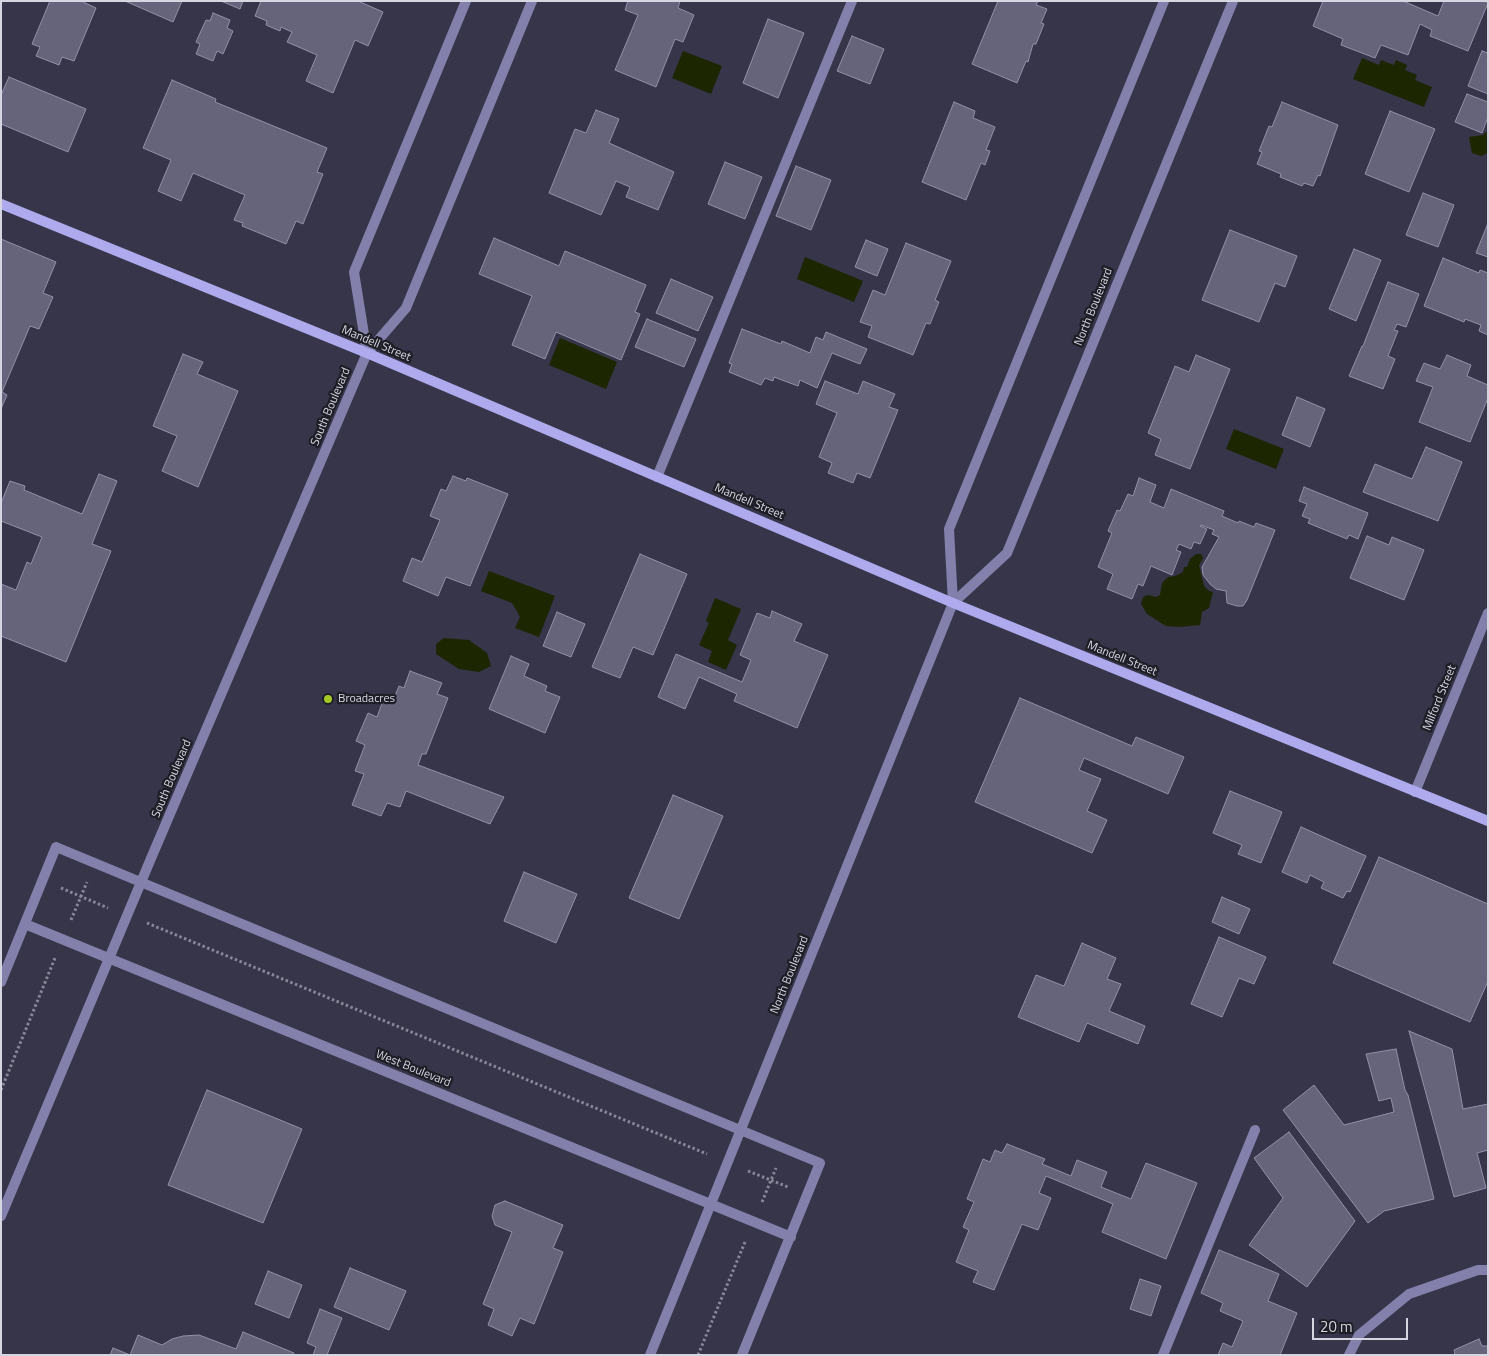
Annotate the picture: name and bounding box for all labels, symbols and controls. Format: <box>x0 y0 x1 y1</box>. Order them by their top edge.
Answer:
street label: North Boulevard <box>1072 266 1116 348</box>
street label: Mandell Street <box>339 323 413 365</box>
street label: South Boulevard <box>308 366 354 448</box>
street label: Mandell Street <box>712 481 786 523</box>
street label: Mandell Street <box>1085 638 1159 680</box>
street label: Milford Street <box>1420 663 1460 733</box>
place label: Broadacres <box>338 692 395 706</box>
marker: Broadacres <box>322 693 334 705</box>
street label: South Boulevard <box>149 738 195 820</box>
street label: North Boulevard <box>768 934 812 1016</box>
street label: West Boulevard <box>373 1047 453 1091</box>
scale bar <box>1314 1308 1410 1340</box>
text: 20 m <box>1320 1315 1353 1338</box>

